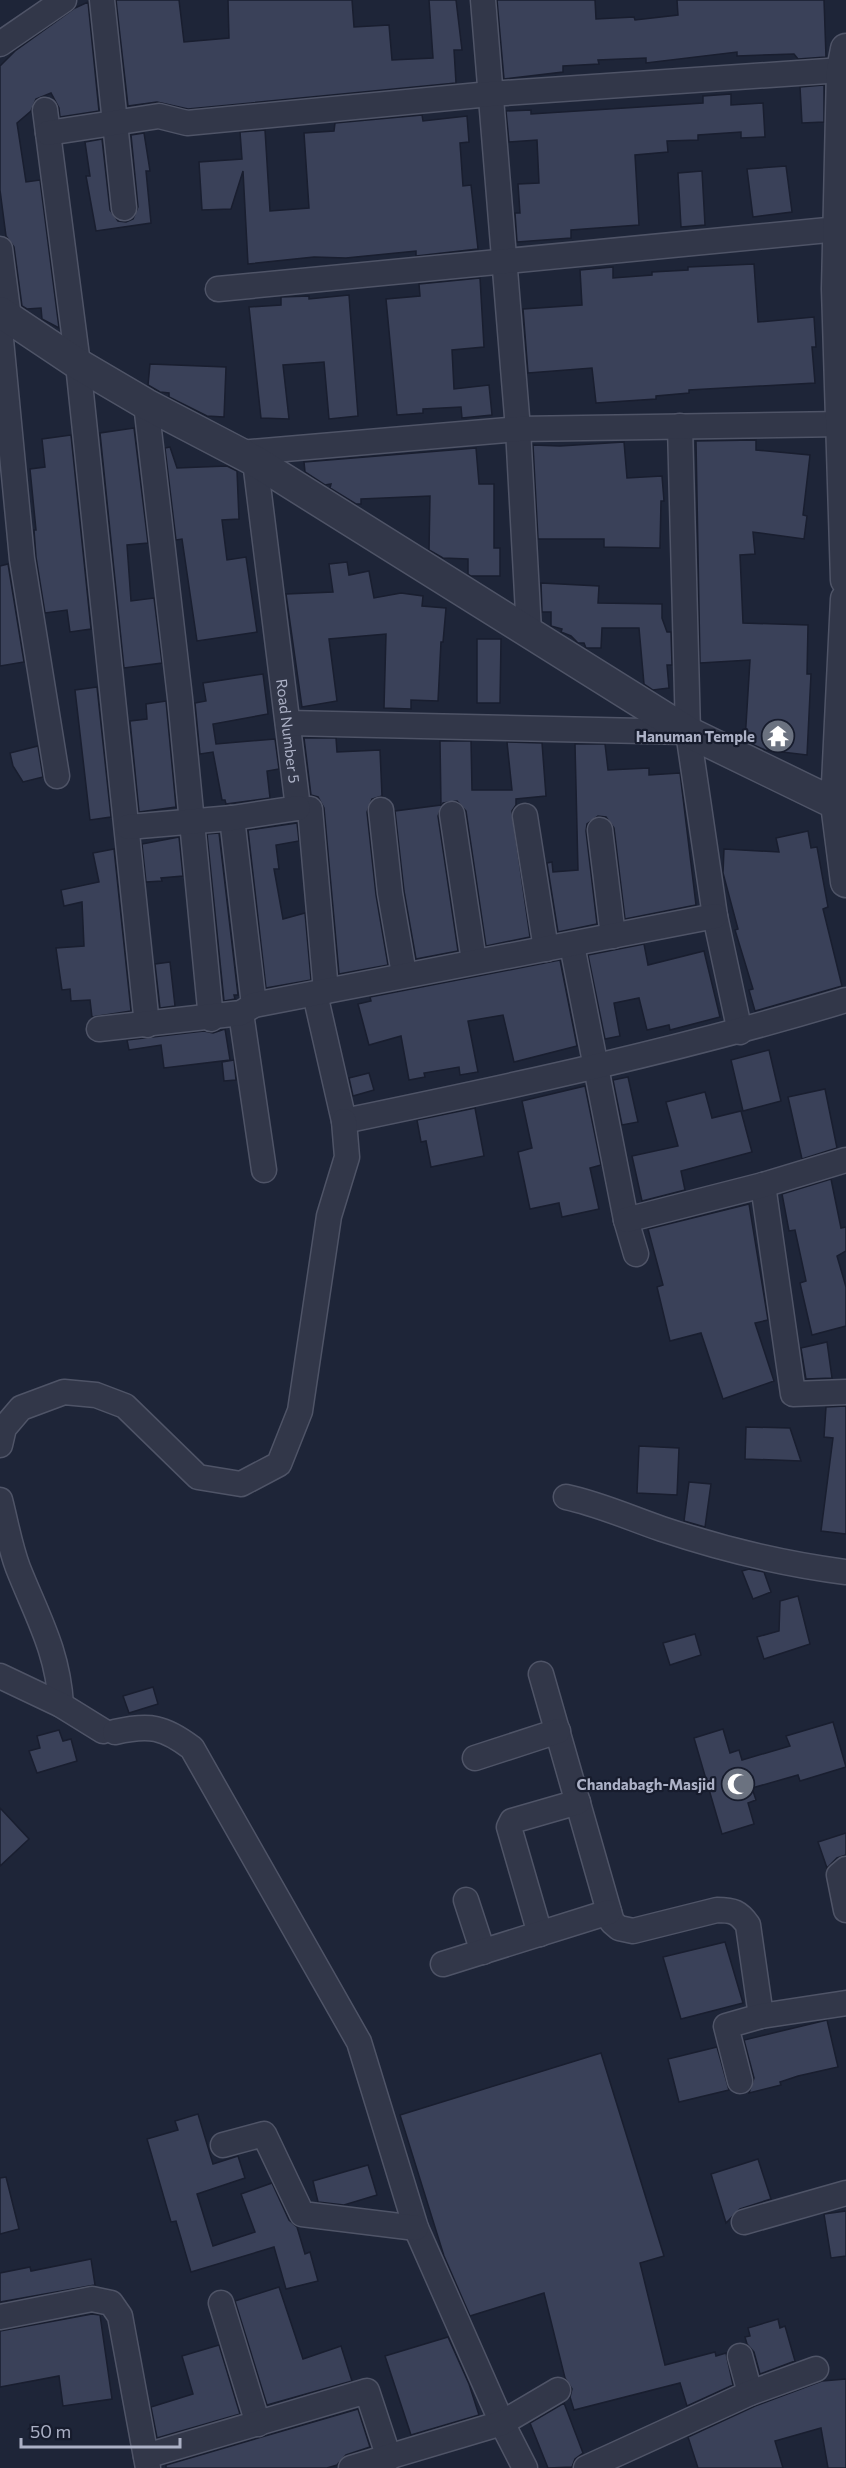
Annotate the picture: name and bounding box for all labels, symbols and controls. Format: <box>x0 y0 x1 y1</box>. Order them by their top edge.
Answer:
street label: Road Number 5 <box>273 678 304 784</box>
temple icon: Hanuman Temple <box>760 718 796 754</box>
place label: Hanuman Temple <box>636 727 755 745</box>
mosque icon: Chandabagh-Masjid <box>720 1766 756 1802</box>
place label: Chandabagh-Masjid <box>576 1775 715 1793</box>
scale bar <box>21 2411 180 2449</box>
text: 50 m <box>30 2420 71 2442</box>

